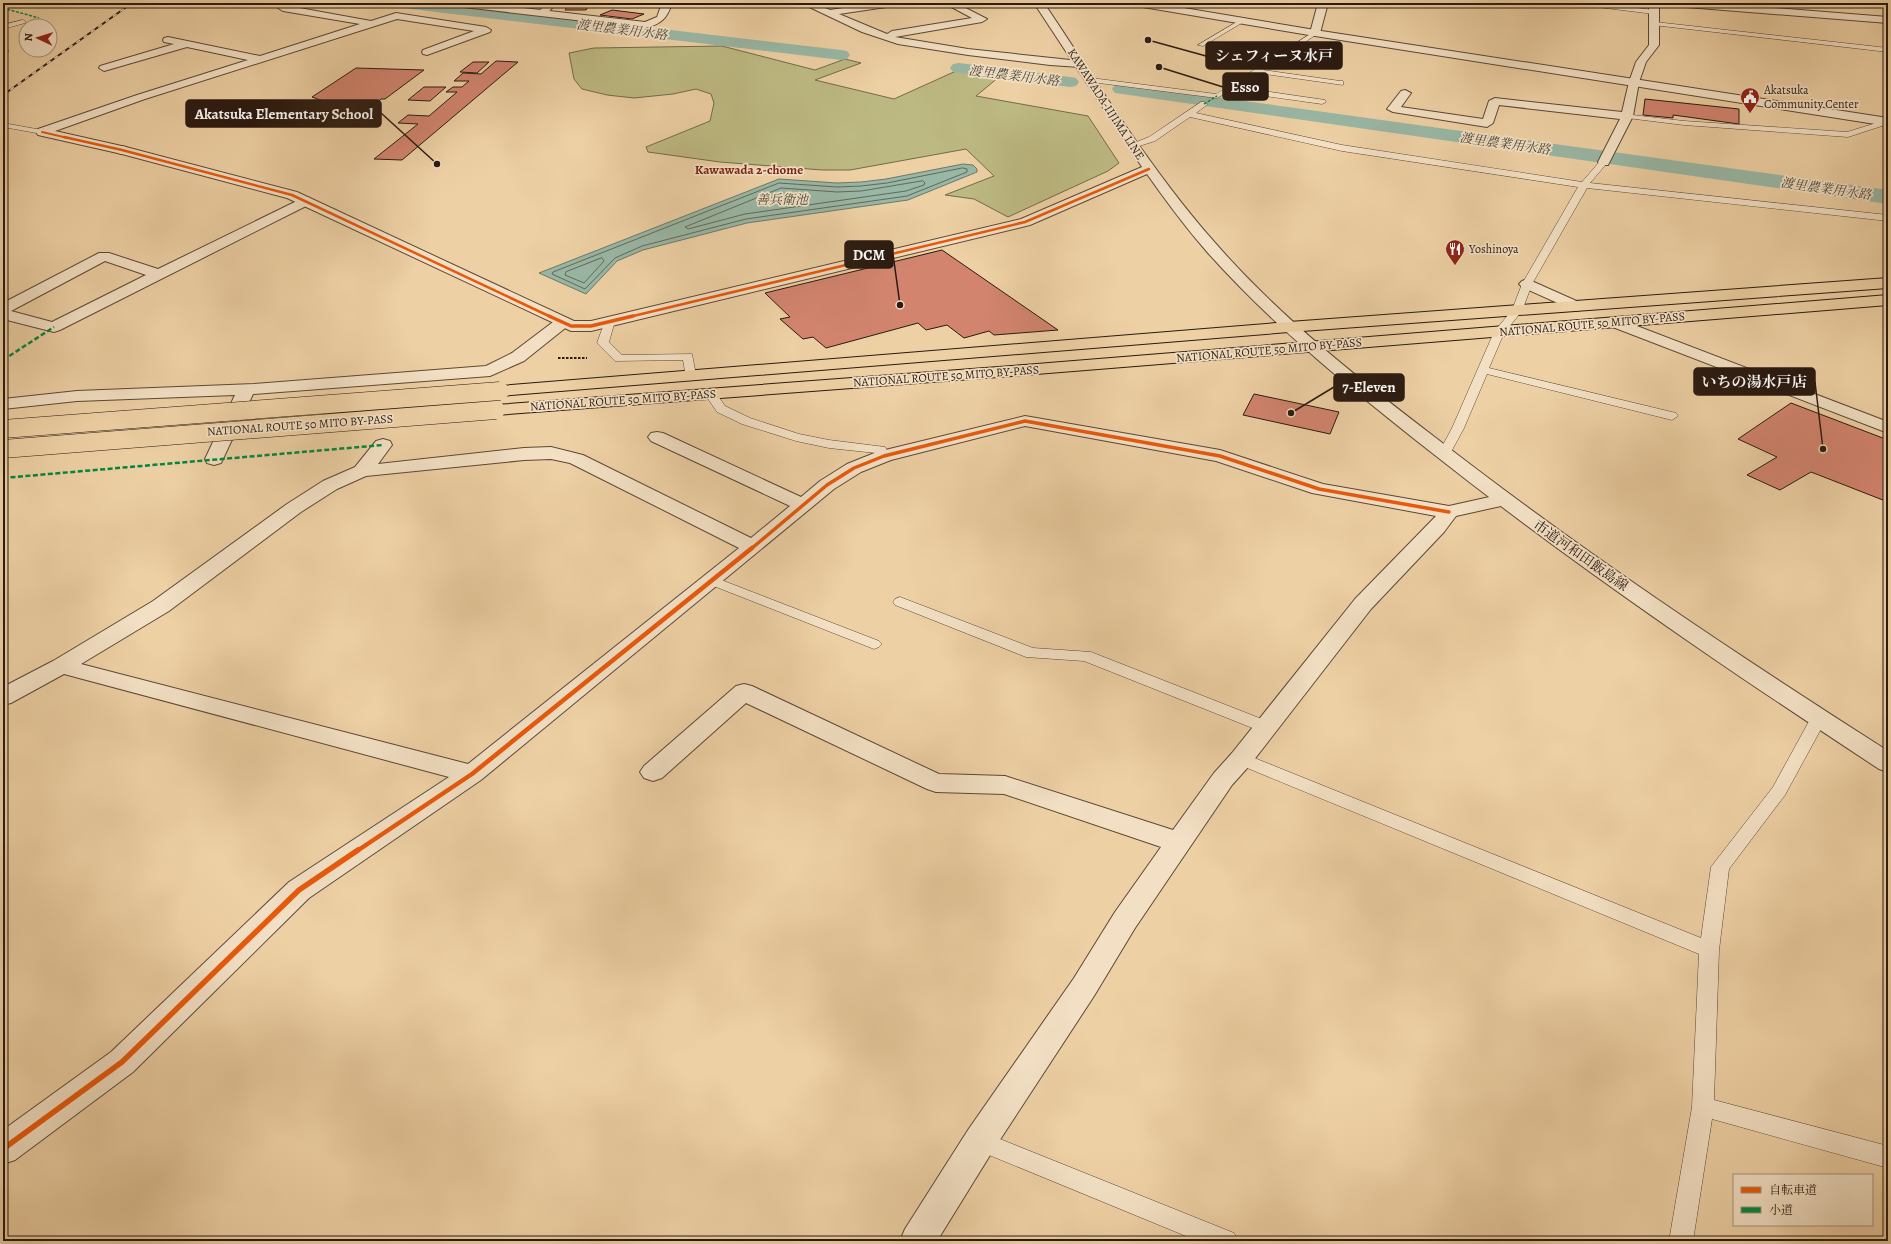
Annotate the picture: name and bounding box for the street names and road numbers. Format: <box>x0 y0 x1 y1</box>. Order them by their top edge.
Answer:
street label: KAWAWADA-IIJIMA LINE <box>1064 45 1148 163</box>
street label: NATIONAL ROUTE 50 MITO BY-PASS <box>1498 308 1686 340</box>
street label: NATIONAL ROUTE 50 MITO BY-PASS <box>1175 334 1363 366</box>
street label: NATIONAL ROUTE 50 MITO BY-PASS <box>852 362 1040 390</box>
street label: NATIONAL ROUTE 50 MITO BY-PASS <box>529 386 717 414</box>
street label: NATIONAL ROUTE 50 MITO BY-PASS <box>206 411 394 439</box>
street label: 市道河和田飯島線 <box>1529 516 1632 595</box>

